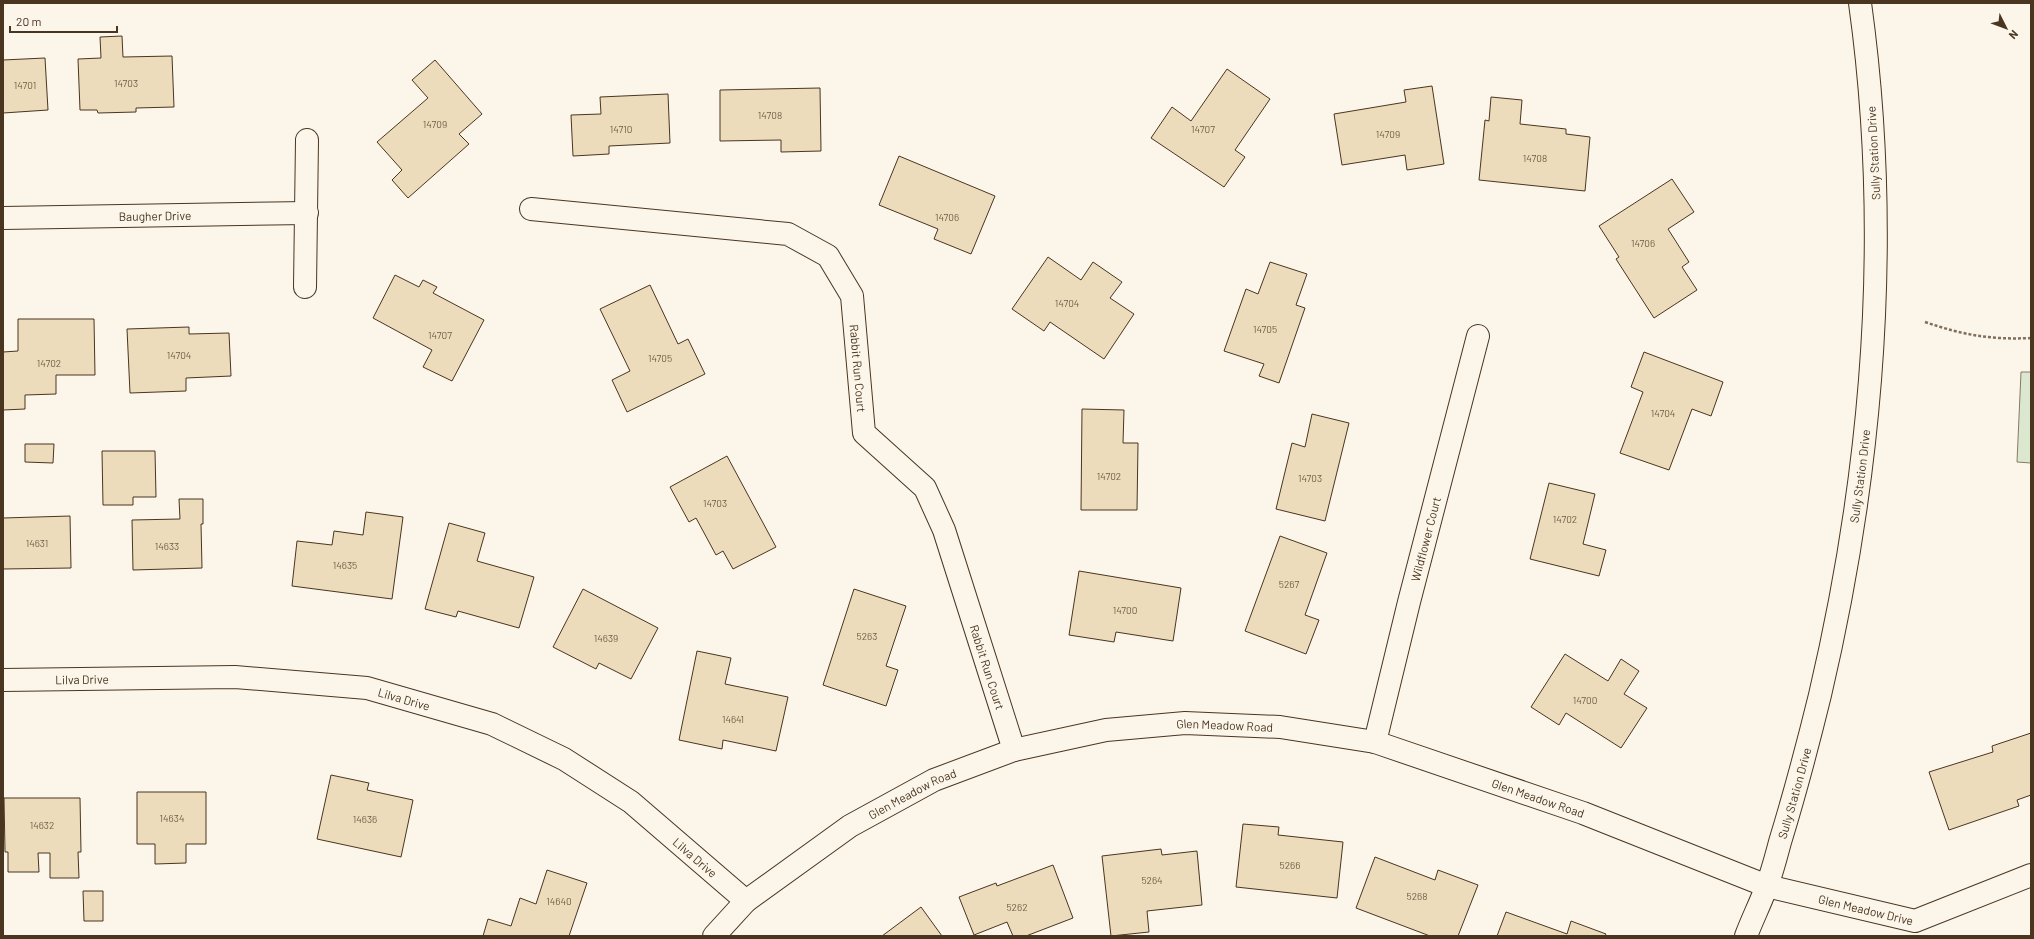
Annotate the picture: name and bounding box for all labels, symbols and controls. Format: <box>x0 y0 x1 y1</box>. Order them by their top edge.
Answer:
scale bar <box>10 8 117 34</box>
north arrow <box>1986 8 2026 48</box>
text: 20 m <box>16 14 42 28</box>
text: N <box>2007 28 2021 42</box>
house number: 14703 <box>114 77 138 89</box>
house number: 14701 <box>14 79 36 91</box>
street label: Sully Station Drive <box>1864 106 1882 200</box>
house number: 14708 <box>758 109 782 121</box>
house number: 14709 <box>423 118 447 130</box>
house number: 14710 <box>610 123 632 135</box>
house number: 14707 <box>1191 123 1215 135</box>
house number: 14709 <box>1376 128 1400 140</box>
house number: 14708 <box>1523 152 1547 164</box>
street label: Baugher Drive <box>118 208 191 223</box>
house number: 14706 <box>935 211 959 223</box>
house number: 14706 <box>1631 237 1655 249</box>
house number: 14704 <box>1055 297 1079 309</box>
house number: 14705 <box>1253 323 1277 335</box>
street label: Rabbit Run Court <box>847 324 869 413</box>
house number: 14707 <box>428 329 452 341</box>
house number: 14704 <box>167 349 191 361</box>
house number: 14705 <box>648 352 672 364</box>
house number: 14702 <box>37 357 61 369</box>
house number: 14704 <box>1651 407 1675 419</box>
street label: Sully Station Drive <box>1846 429 1872 524</box>
house number: 14702 <box>1097 470 1121 482</box>
house number: 14703 <box>1298 472 1322 484</box>
street label: Wildflower Court <box>1408 495 1443 583</box>
house number: 14703 <box>703 497 727 509</box>
house number: 14702 <box>1553 513 1577 525</box>
house number: 14631 <box>26 537 48 549</box>
house number: 14633 <box>155 540 179 552</box>
house number: 14635 <box>333 559 357 571</box>
house number: 5267 <box>1279 578 1299 590</box>
house number: 14700 <box>1113 604 1137 616</box>
street label: Rabbit Run Court <box>968 623 1008 711</box>
house number: 5263 <box>857 630 877 642</box>
house number: 14639 <box>594 632 618 644</box>
street label: Lilva Drive <box>55 672 109 686</box>
street label: Lilva Drive <box>376 685 432 713</box>
house number: 14700 <box>1573 694 1597 706</box>
house number: 14641 <box>722 713 744 725</box>
street label: Glen Meadow Road <box>1176 716 1273 734</box>
street label: Sully Station Drive <box>1774 746 1813 840</box>
street label: Glen Meadow Road <box>866 765 958 822</box>
street label: Glen Meadow Road <box>1490 775 1586 820</box>
house number: 14634 <box>160 812 184 824</box>
house number: 14636 <box>353 813 377 825</box>
house number: 14632 <box>30 819 54 831</box>
street label: Lilva Drive <box>670 835 720 880</box>
house number: 5266 <box>1280 859 1300 871</box>
house number: 5264 <box>1141 874 1163 886</box>
house number: 5268 <box>1407 890 1427 902</box>
street label: Glen Meadow Drive <box>1817 891 1915 927</box>
house number: 14640 <box>546 895 572 907</box>
house number: 5262 <box>1006 901 1028 913</box>

